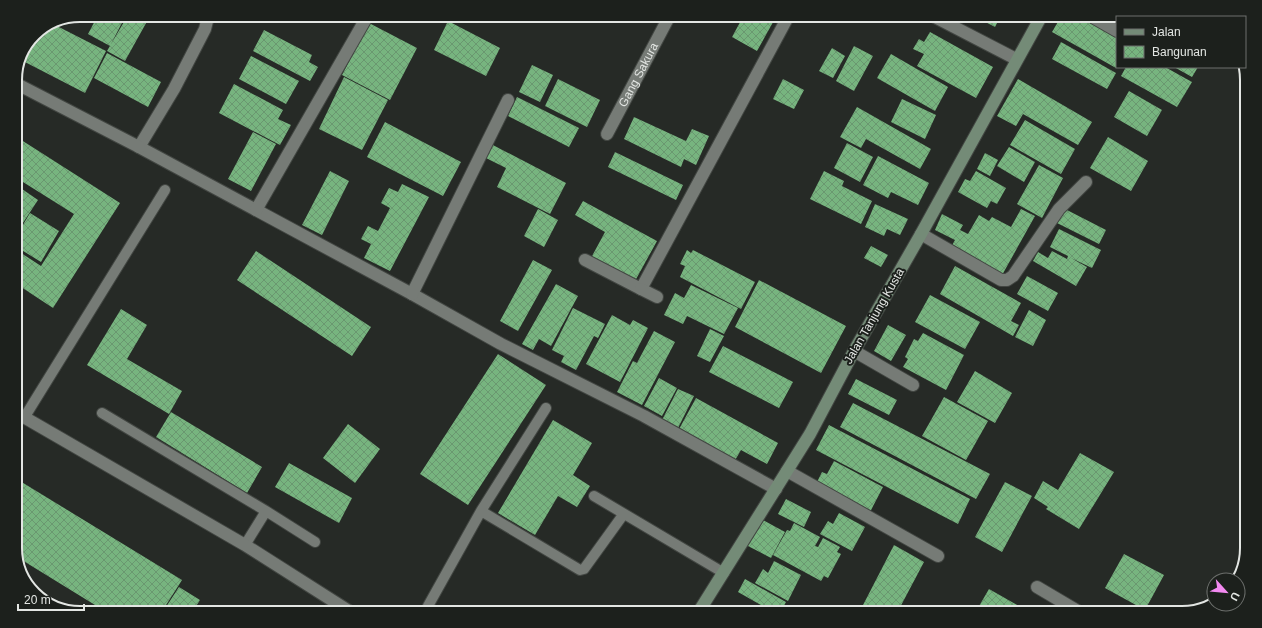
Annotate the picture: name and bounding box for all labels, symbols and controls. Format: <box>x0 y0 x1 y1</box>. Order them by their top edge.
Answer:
legend <box>1116 16 1246 68</box>
text: Jalan <box>1152 25 1181 39</box>
street label: Gang Sakura <box>616 40 661 109</box>
text: Bangunan <box>1152 45 1207 59</box>
street label: Jalan Tanjung Kusta <box>841 266 907 366</box>
north arrow <box>1206 572 1246 612</box>
scale bar <box>18 586 84 612</box>
text: U <box>1228 590 1242 603</box>
text: 20 m <box>24 593 51 607</box>

